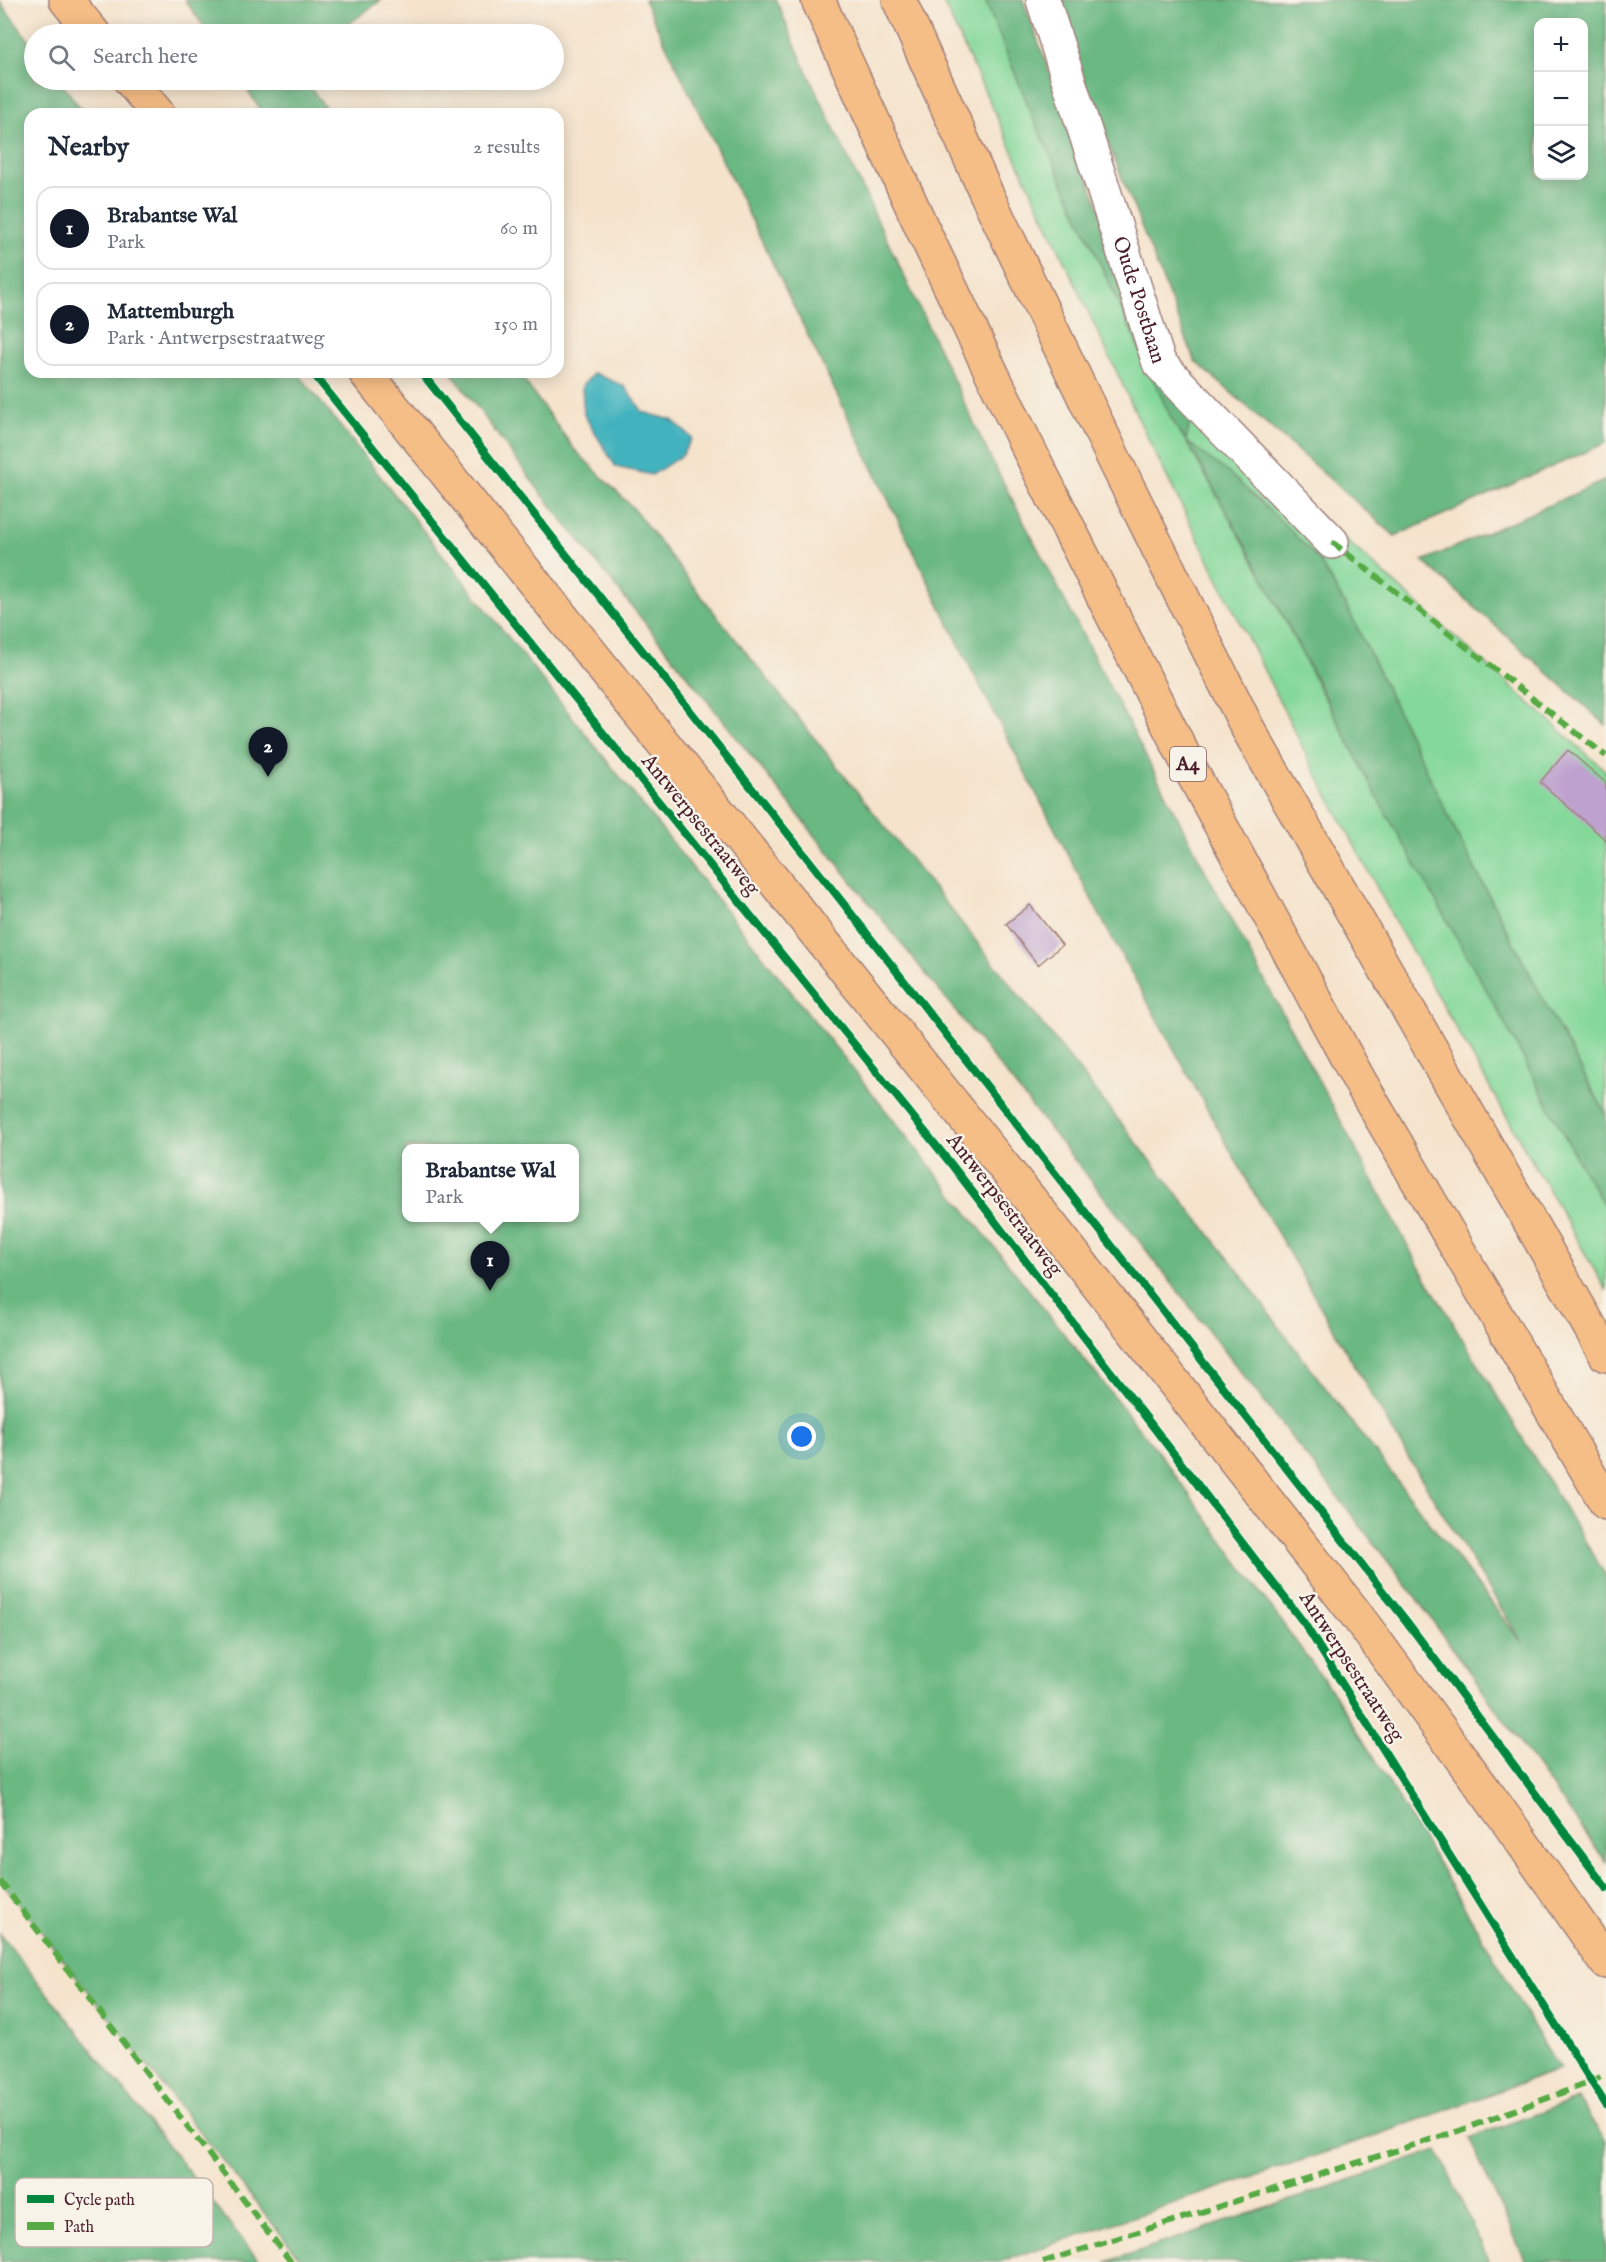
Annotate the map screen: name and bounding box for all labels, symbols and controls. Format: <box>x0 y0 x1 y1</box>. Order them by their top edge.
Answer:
map controls <box>1534 18 1588 180</box>
button: + <box>1534 18 1588 72</box>
search box <box>24 24 564 90</box>
icon: search <box>45 41 78 74</box>
text: Search here <box>93 43 198 71</box>
button: − <box>1534 72 1588 126</box>
button: layers <box>1534 126 1588 180</box>
text: Nearby <box>48 131 129 164</box>
text: 2 results <box>473 135 540 160</box>
text: Brabantse Wal <box>107 202 237 230</box>
text: 1 <box>66 216 73 241</box>
text: 60 m <box>500 216 538 241</box>
text: Park <box>107 230 145 255</box>
street label: Oude Postbaan <box>1106 233 1172 367</box>
text: Mattemburgh <box>107 298 234 326</box>
text: 2 <box>65 312 74 337</box>
text: 150 m <box>494 312 538 337</box>
text: Park · Antwerpsestraatweg <box>107 326 324 351</box>
pin: 2 <box>248 728 288 777</box>
road number: A4 <box>1170 747 1206 781</box>
street label: Antwerpsestraatweg <box>634 748 766 902</box>
street label: Antwerpsestraatweg <box>939 1127 1069 1283</box>
popup <box>402 1144 579 1222</box>
text: Brabantse Wal <box>425 1157 556 1185</box>
text: Park <box>425 1185 463 1210</box>
pin: 1 <box>470 1242 510 1291</box>
your location <box>787 1422 816 1451</box>
street label: Antwerpsestraatweg <box>1292 1586 1410 1748</box>
legend <box>15 2178 213 2247</box>
text: Cycle path <box>64 2191 135 2211</box>
text: Path <box>64 2218 95 2238</box>

